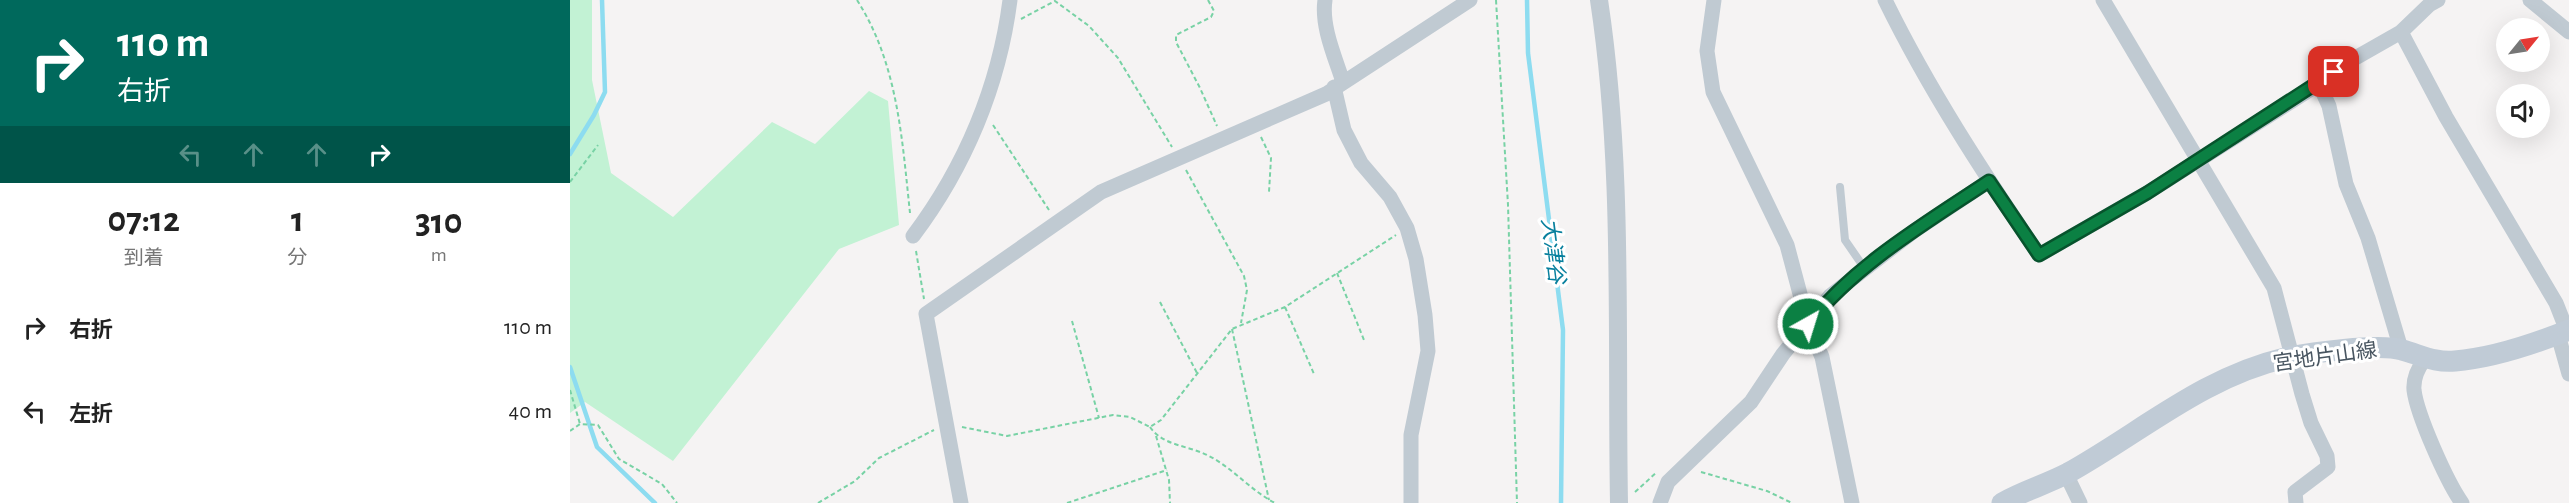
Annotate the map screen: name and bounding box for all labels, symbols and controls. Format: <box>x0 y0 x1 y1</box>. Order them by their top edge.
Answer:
north arrow <box>2496 18 2550 72</box>
map controls <box>2496 18 2550 138</box>
text: 110 m <box>117 22 209 64</box>
icon: right <box>18 24 96 102</box>
pin <box>2308 46 2359 97</box>
icon: arrive <box>2317 55 2350 88</box>
text: 右折 <box>117 78 171 105</box>
button: sound <box>2496 84 2550 138</box>
icon: left <box>174 138 207 171</box>
icon: ahead <box>237 138 270 171</box>
icon: ahead <box>300 138 333 171</box>
icon: right <box>363 138 396 171</box>
text: 07:12 <box>108 202 180 238</box>
text: 1 <box>291 202 304 238</box>
text: 310 <box>415 204 462 240</box>
water label: 大津谷 <box>1538 217 1569 287</box>
text: m <box>431 245 447 265</box>
text: 到着 <box>124 248 164 268</box>
text: 分 <box>288 248 308 268</box>
position arrow <box>1776 292 1840 356</box>
icon: right <box>18 311 51 344</box>
text: 110 m <box>504 316 552 338</box>
text: 右折 <box>69 319 113 341</box>
street label: 宮地片山線 <box>2271 338 2378 375</box>
icon: left <box>18 395 51 428</box>
text: 40 m <box>509 400 552 422</box>
text: 左折 <box>69 403 113 425</box>

